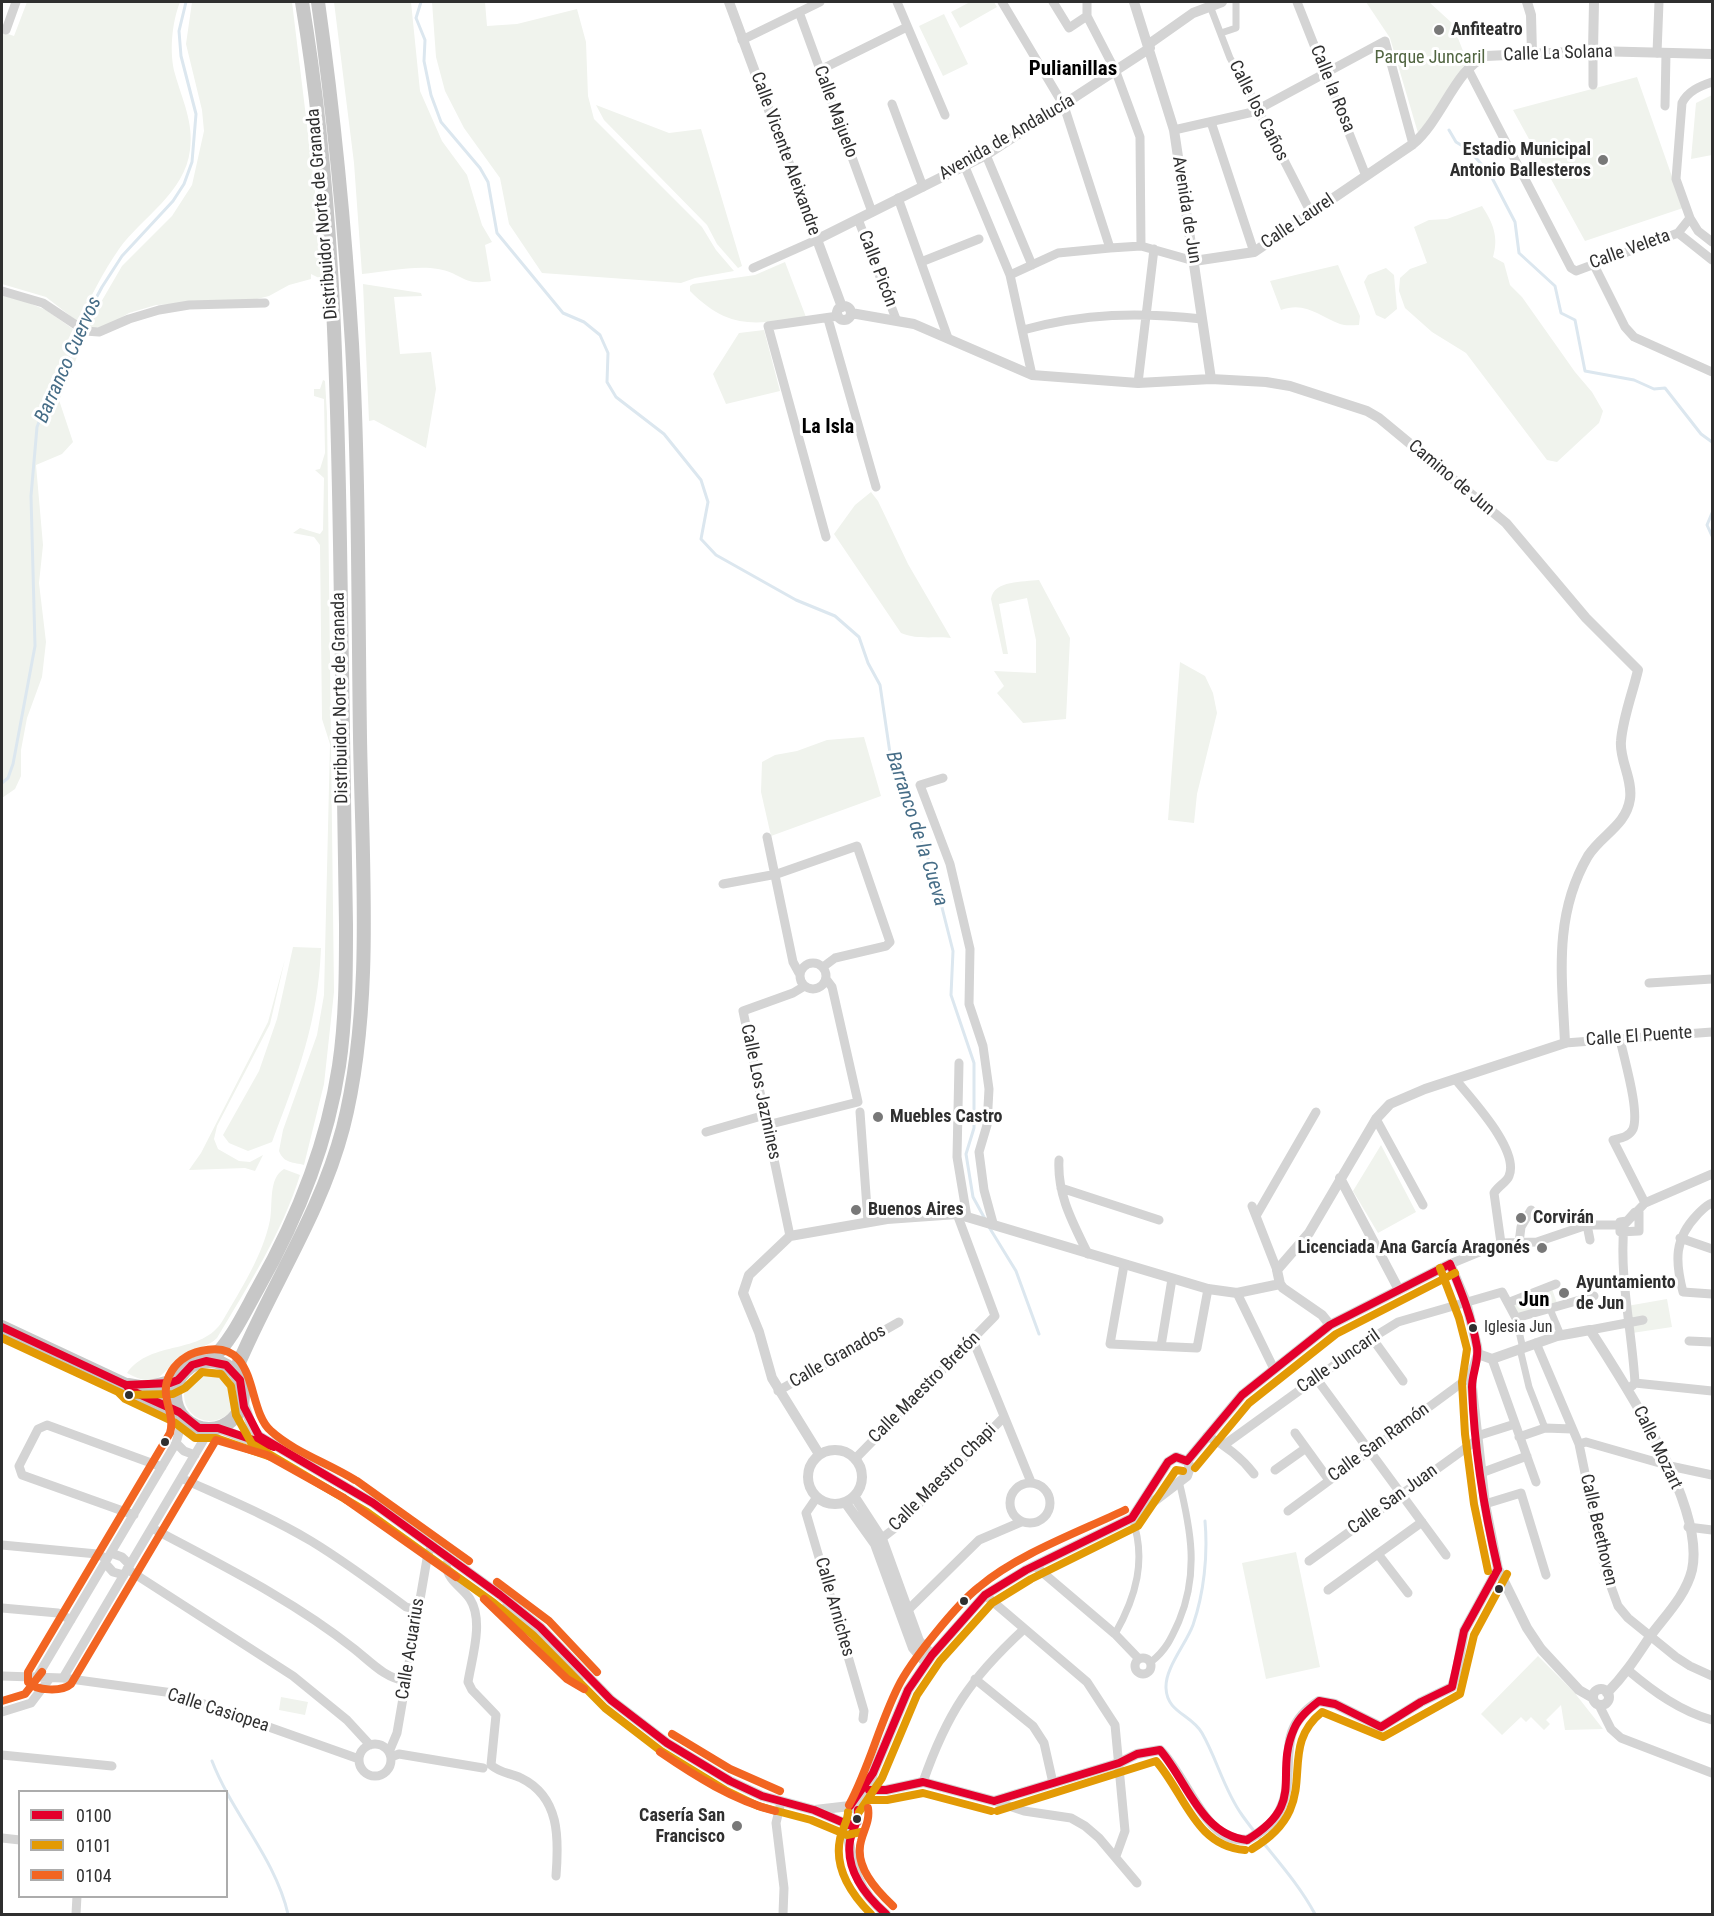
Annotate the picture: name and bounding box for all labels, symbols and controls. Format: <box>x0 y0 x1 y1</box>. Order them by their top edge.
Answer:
place label: Anfiteatro <box>1451 19 1523 41</box>
marker: Anfiteatro <box>1432 23 1446 37</box>
street label: Calle La Solana <box>1503 41 1613 67</box>
street label: Calle la Rosa <box>1305 42 1359 136</box>
park label: Parque Juncaril <box>1375 47 1485 69</box>
district label: Pulianillas <box>1029 57 1117 83</box>
street label: Calle los Caños <box>1223 57 1293 165</box>
street label: Calle Majuelo <box>808 63 862 161</box>
street label: Calle Vicente Aleixandre <box>745 69 825 239</box>
street label: Avenida de Andalucía <box>936 90 1078 186</box>
street label: Distribuidor Norte de Granada <box>303 108 343 320</box>
place label: Estadio Municipal Antonio Ballesteros <box>1450 139 1591 182</box>
marker: Estadio Municipal Antonio Ballesteros <box>1596 153 1610 167</box>
street label: Avenida de Jun <box>1167 155 1205 265</box>
street label: Calle Laurel <box>1257 190 1339 254</box>
street label: Calle Veleta <box>1587 225 1673 275</box>
street label: Calle Picón <box>853 228 901 310</box>
water label: Barranco Cuervos <box>30 293 108 427</box>
district label: La Isla <box>802 416 854 440</box>
street label: Camino de Jun <box>1403 436 1499 520</box>
street label: Distribuidor Norte de Granada <box>328 592 354 804</box>
water label: Barranco de la Cueva <box>880 748 952 910</box>
street label: Calle Los Jazmines <box>735 1022 785 1162</box>
street label: Calle El Puente <box>1585 1023 1693 1051</box>
place label: Muebles Castro <box>890 1106 1003 1128</box>
marker: Muebles Castro <box>871 1110 885 1124</box>
place label: Buenos Aires <box>868 1199 964 1221</box>
marker: Buenos Aires <box>849 1203 863 1217</box>
place label: Corvirán <box>1533 1207 1594 1229</box>
marker: Corvirán <box>1514 1211 1528 1225</box>
place label: Licenciada Ana García Aragonés <box>1297 1237 1530 1259</box>
marker: Licenciada Ana García Aragonés <box>1535 1241 1549 1255</box>
place label: Ayuntamiento de Jun <box>1576 1272 1676 1314</box>
marker: Ayuntamiento de Jun <box>1557 1286 1571 1300</box>
district label: Jun <box>1519 1288 1549 1314</box>
place label: Iglesia Jun <box>1484 1318 1553 1338</box>
street label: Calle Granados <box>786 1321 890 1393</box>
marker: Iglesia Jun <box>1467 1322 1479 1334</box>
street label: Calle Juncaril <box>1293 1325 1385 1399</box>
street label: Calle Maestro Bretón <box>865 1328 985 1448</box>
unlabelled marker <box>123 1389 135 1401</box>
street label: Calle San Ramón <box>1324 1399 1434 1487</box>
street label: Calle Mozart <box>1628 1403 1686 1493</box>
street label: Calle Maestro Chapi <box>885 1420 1001 1536</box>
unlabelled marker <box>159 1436 171 1448</box>
street label: Calle San Juan <box>1344 1460 1442 1540</box>
street label: Calle Beethoven <box>1575 1472 1621 1588</box>
street label: Calle Arniches <box>810 1555 858 1659</box>
unlabelled marker <box>1493 1583 1505 1595</box>
unlabelled marker <box>958 1595 970 1607</box>
street label: Calle Acuarius <box>392 1597 430 1701</box>
street label: Calle Casiopea <box>164 1684 272 1738</box>
legend <box>18 1790 228 1898</box>
text: 0100 <box>76 1805 112 1826</box>
place label: Casería San Francisco <box>639 1805 725 1848</box>
unlabelled marker <box>851 1813 863 1825</box>
marker: Casería San Francisco <box>730 1819 744 1833</box>
text: 0101 <box>76 1835 112 1856</box>
text: 0104 <box>76 1865 112 1886</box>

